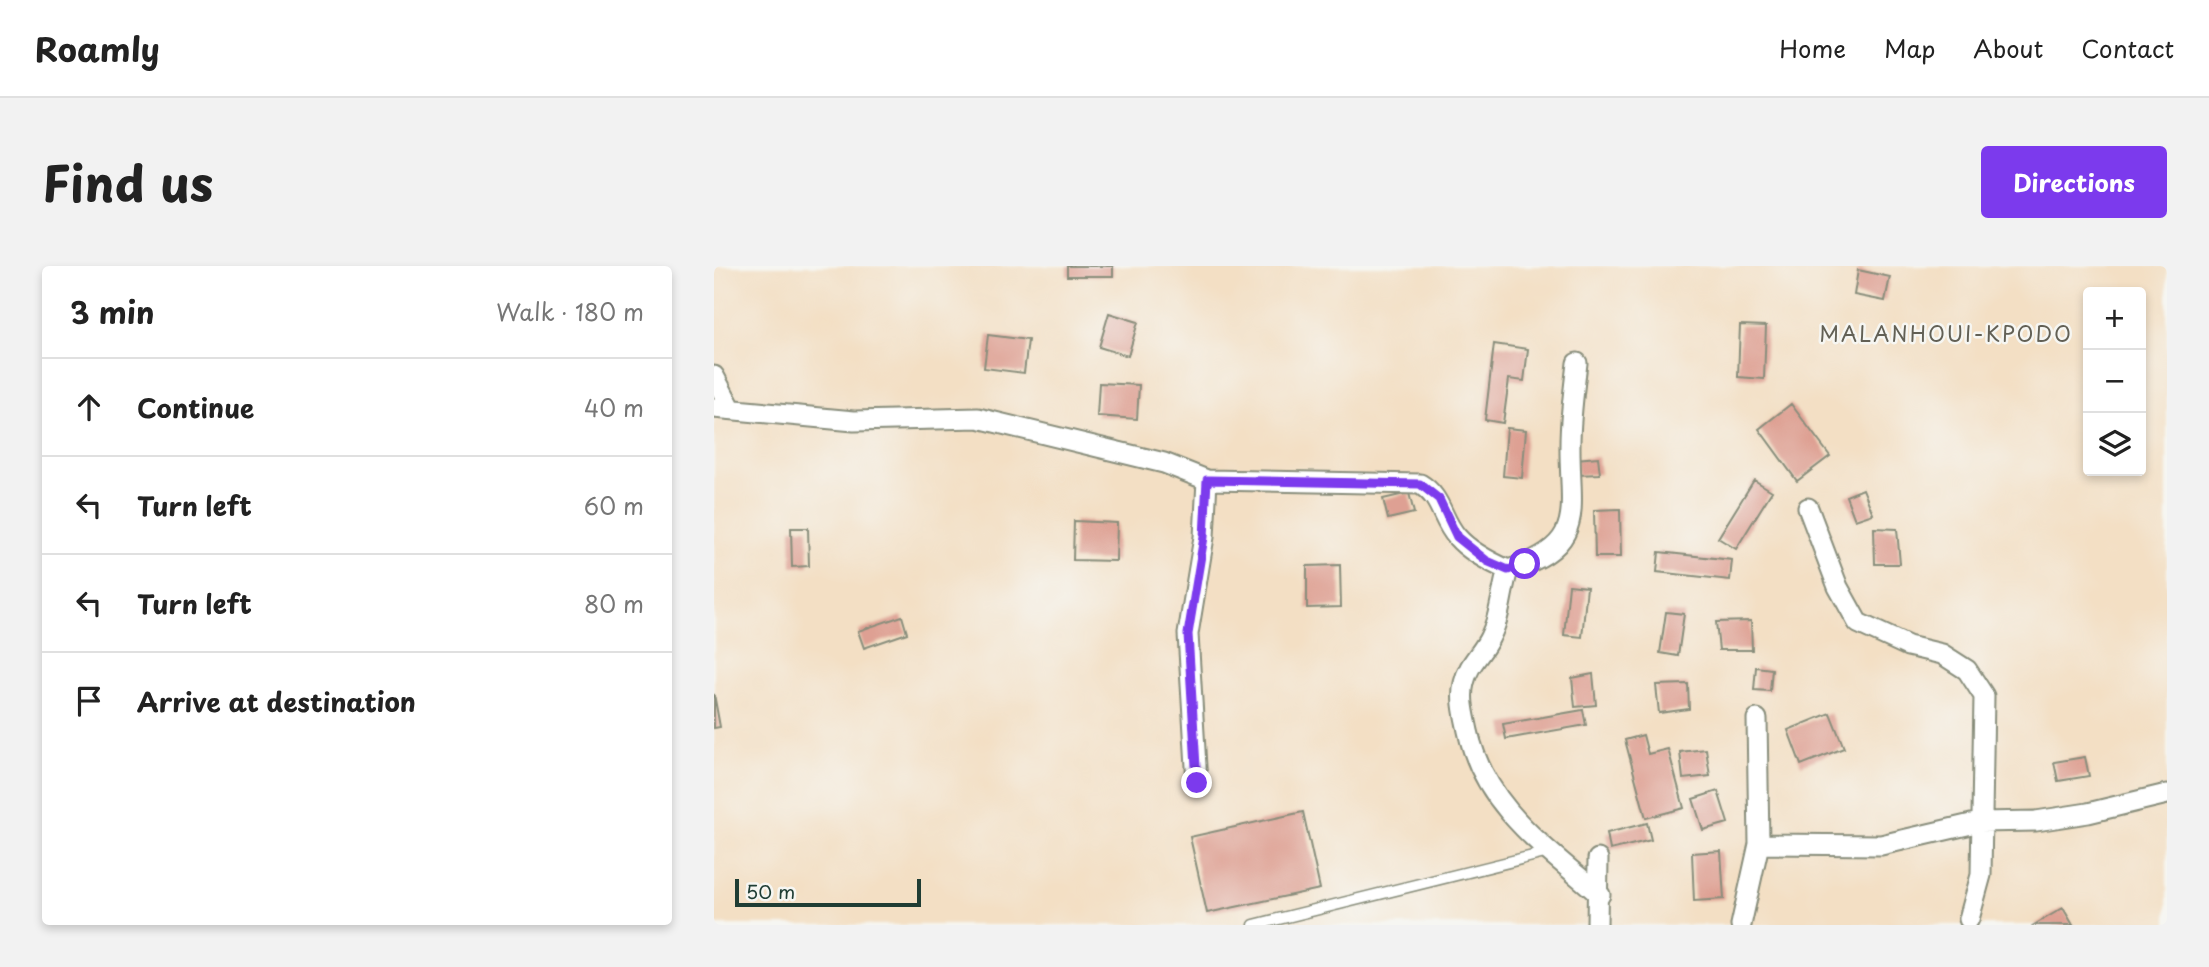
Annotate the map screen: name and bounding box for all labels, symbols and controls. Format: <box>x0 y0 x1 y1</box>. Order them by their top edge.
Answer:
text: Roamly <box>35 23 160 73</box>
text: Home <box>1779 30 1846 66</box>
text: Map <box>1884 30 1935 66</box>
text: About <box>1973 30 2043 66</box>
text: Contact <box>2081 30 2174 66</box>
text: Find us <box>42 145 213 219</box>
button: Directions <box>1981 146 2167 218</box>
map controls <box>2083 287 2146 476</box>
button: + <box>2083 287 2146 350</box>
text: 3 min <box>70 289 155 334</box>
text: Walk · 180 m <box>496 294 644 329</box>
district label: MALANHOUI-KPODO <box>1819 317 2073 349</box>
button: − <box>2083 350 2146 413</box>
icon: ahead <box>70 388 108 426</box>
text: Continue <box>137 388 254 427</box>
text: 40 m <box>584 390 644 425</box>
button: layers <box>2083 413 2146 476</box>
icon: left <box>70 486 108 524</box>
text: Turn left <box>137 486 252 525</box>
text: 60 m <box>584 488 644 523</box>
route start <box>1509 548 1540 579</box>
icon: left <box>70 584 108 622</box>
text: Turn left <box>137 584 252 623</box>
text: 80 m <box>584 586 644 621</box>
icon: arrive <box>70 682 108 720</box>
text: Arrive at destination <box>137 682 416 721</box>
route end <box>1181 767 1212 798</box>
scale bar <box>735 876 920 908</box>
text: 50 m <box>746 877 795 905</box>

